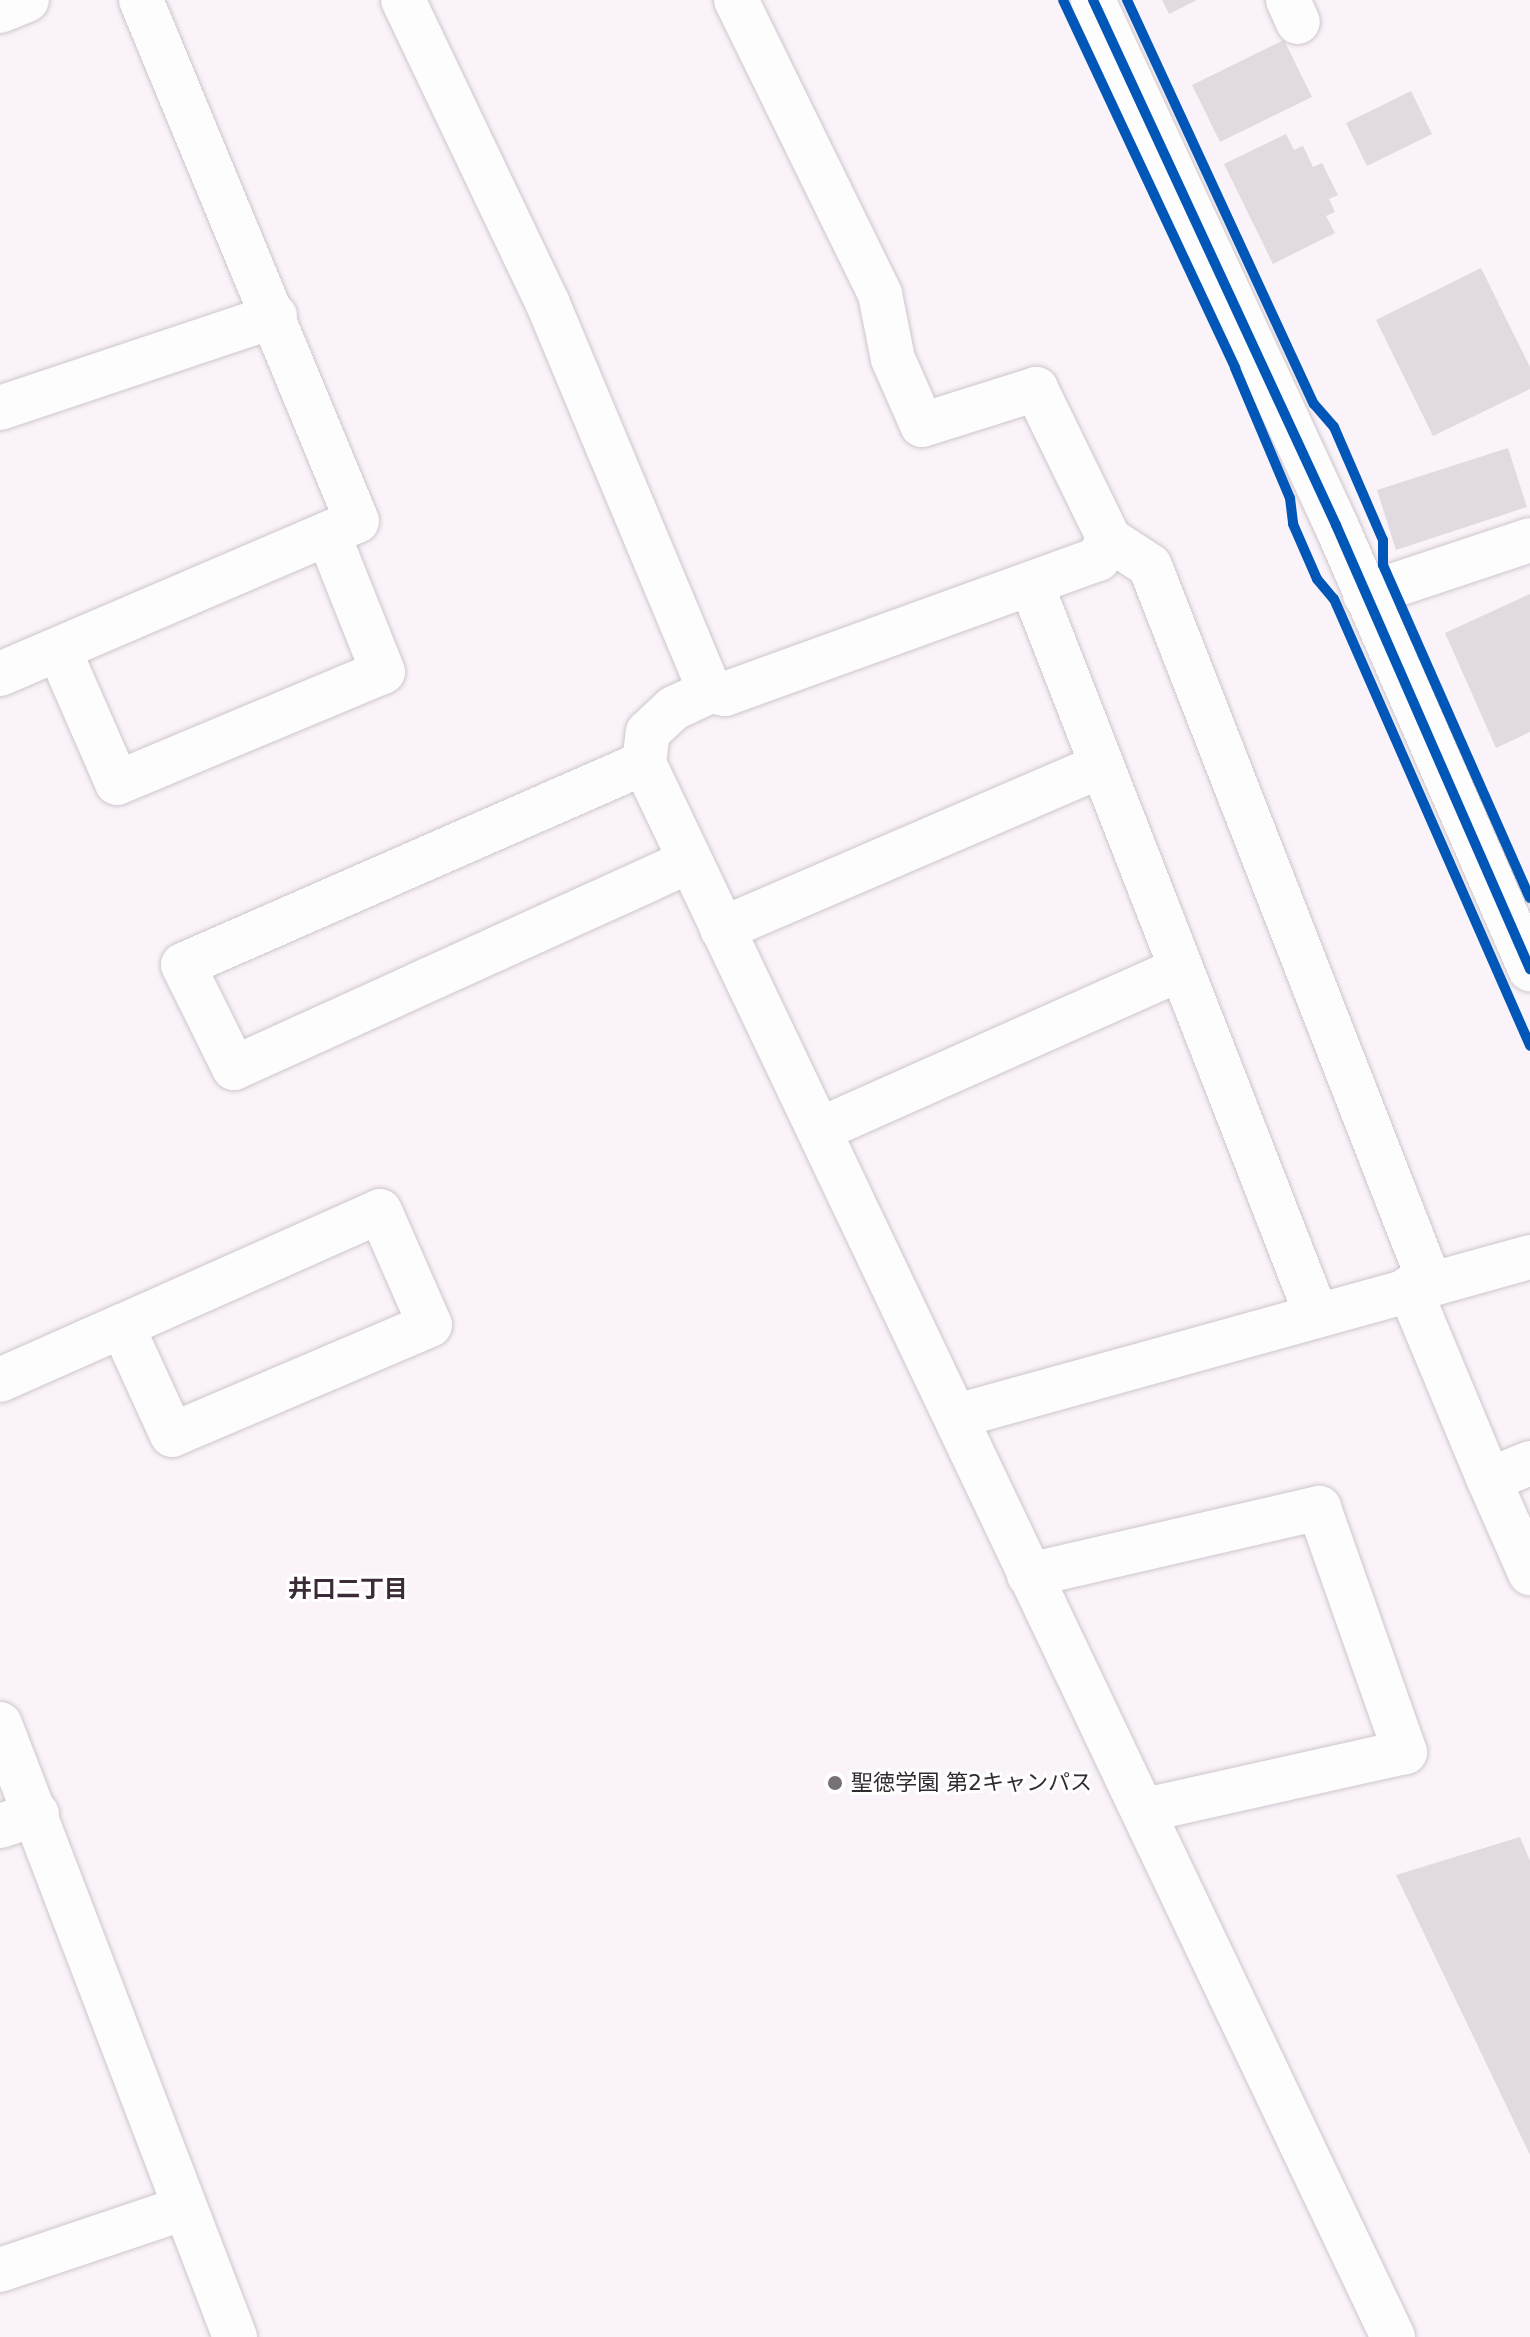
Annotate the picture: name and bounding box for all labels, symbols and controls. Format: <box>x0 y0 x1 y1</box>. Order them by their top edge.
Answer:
district label: 井口二丁目 <box>288 1576 408 1604</box>
place label: 聖徳学園 第2キャンパス <box>851 1770 1092 1796</box>
marker: 聖徳学園 第2キャンパス <box>826 1774 844 1792</box>

